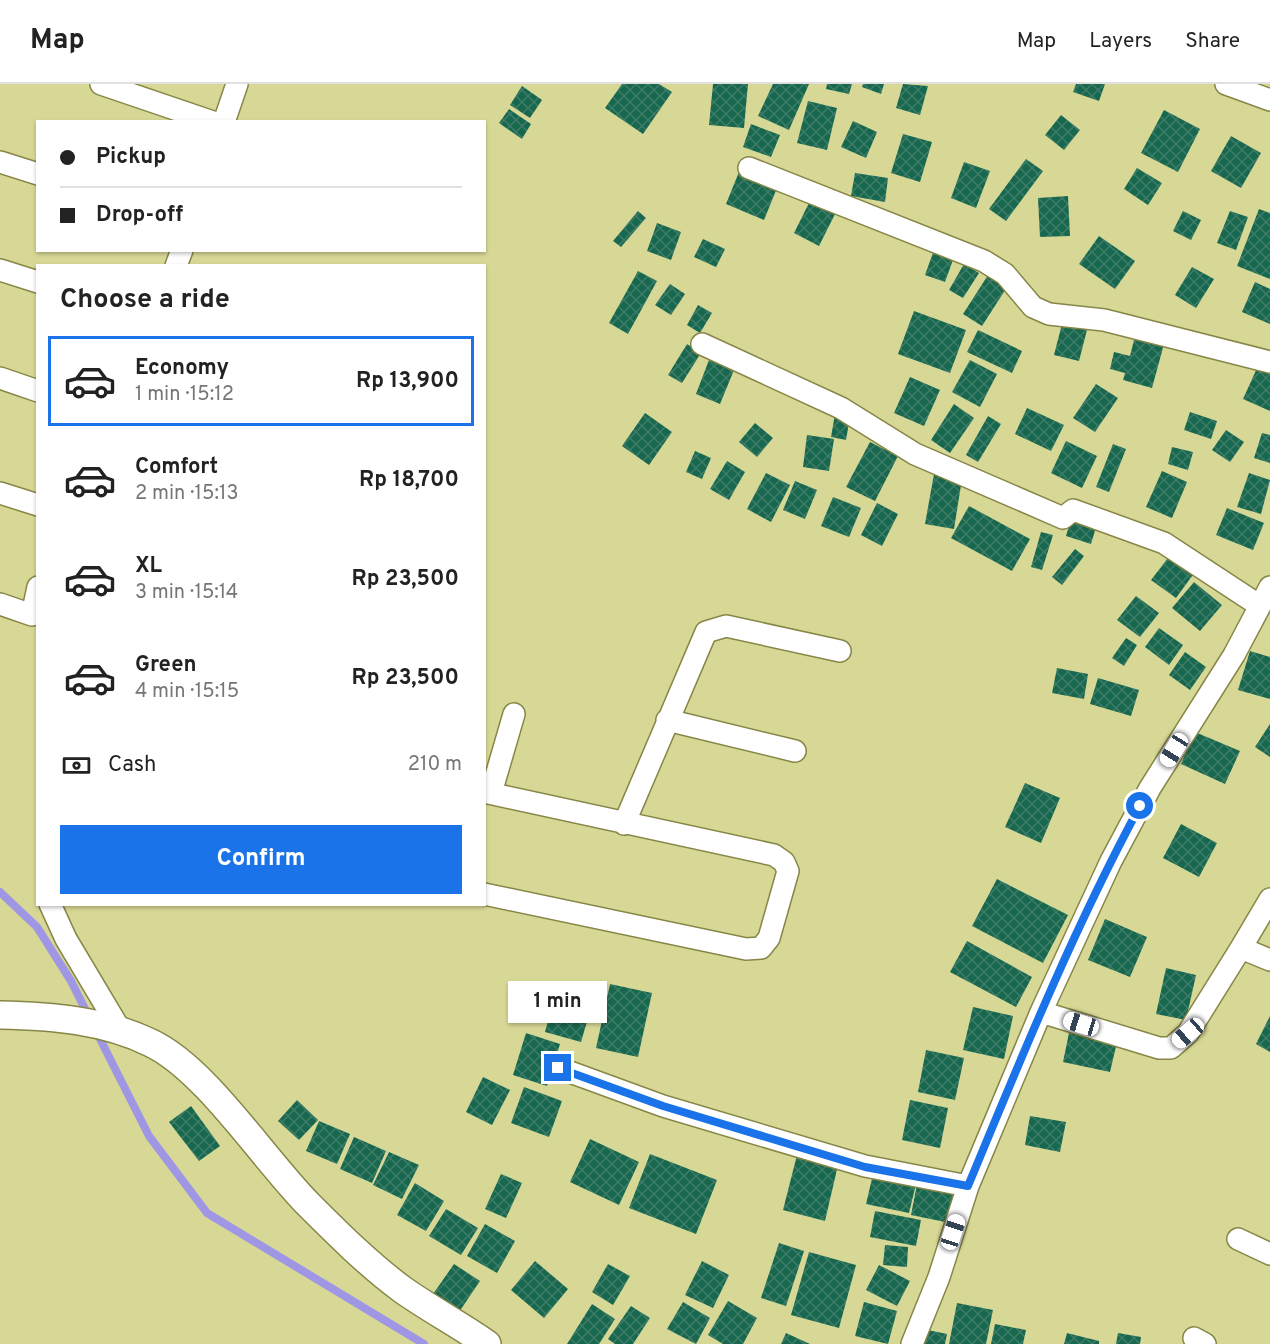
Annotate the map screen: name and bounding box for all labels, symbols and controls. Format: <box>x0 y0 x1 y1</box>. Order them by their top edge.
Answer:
text: Map <box>30 23 85 59</box>
text: Map <box>1017 28 1056 55</box>
text: Layers <box>1089 28 1152 55</box>
text: Share <box>1185 28 1240 55</box>
text: Pickup <box>96 144 166 171</box>
text: Drop-off <box>96 202 183 229</box>
text: Choose a ride <box>60 283 230 317</box>
icon: car <box>63 354 117 408</box>
text: Economy <box>135 355 229 382</box>
text: Rp 13,900 <box>356 368 459 395</box>
text: 1 min · 15:12 <box>135 382 234 408</box>
icon: car <box>63 453 117 507</box>
text: Comfort <box>135 454 218 481</box>
text: Rp 18,700 <box>359 467 459 494</box>
text: 2 min · 15:13 <box>135 481 239 507</box>
icon: car <box>63 552 117 606</box>
text: XL <box>135 553 162 580</box>
text: Rp 23,500 <box>352 566 459 593</box>
text: 3 min · 15:14 <box>135 580 238 606</box>
icon: car <box>63 651 117 705</box>
text: Green <box>135 652 197 679</box>
text: Rp 23,500 <box>352 665 459 692</box>
text: 4 min · 15:15 <box>135 679 239 705</box>
car <box>1157 730 1191 770</box>
icon: cash <box>60 749 93 782</box>
text: Cash <box>108 752 157 779</box>
text: 210 m <box>408 752 462 778</box>
route start <box>1126 792 1153 819</box>
button: Confirm <box>60 825 462 894</box>
callout: 1 min <box>508 981 608 1023</box>
text: 1 min <box>533 989 582 1015</box>
car <box>1061 1010 1101 1038</box>
car <box>1169 1014 1207 1052</box>
route end <box>544 1054 571 1081</box>
car <box>939 1212 967 1252</box>

